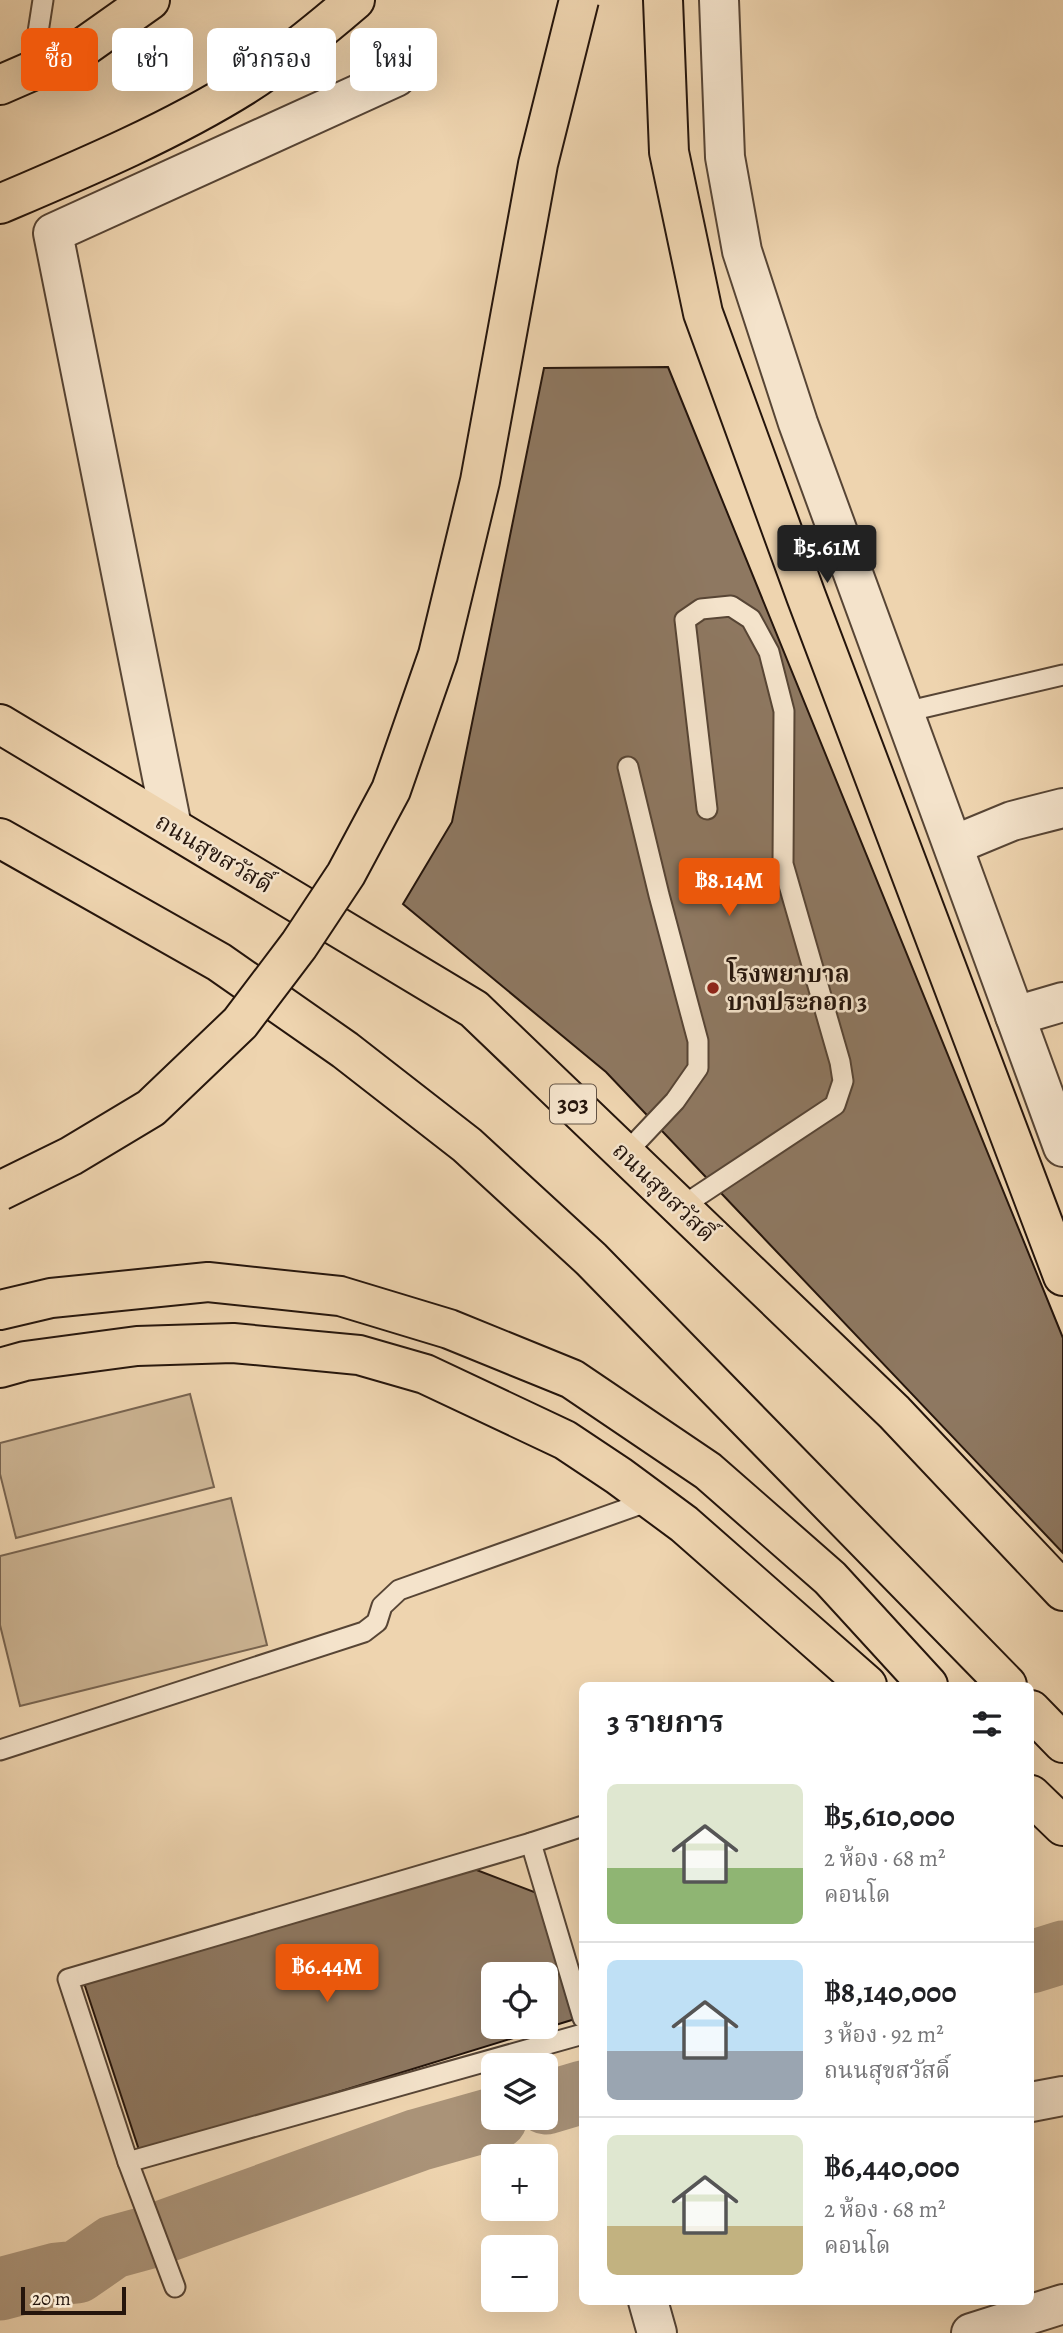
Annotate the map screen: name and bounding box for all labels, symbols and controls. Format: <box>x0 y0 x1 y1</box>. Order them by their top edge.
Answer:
chip: ซื้อ <box>21 28 98 91</box>
chip: เช่า <box>112 28 193 91</box>
chip: ตัวกรอง <box>207 28 336 91</box>
chip: ใหม่ <box>350 28 437 91</box>
pin: ฿5.61M <box>770 526 884 585</box>
text: ฿5.61M <box>793 532 861 563</box>
street label: ถนนสุขสวัสดิ์ <box>149 804 281 901</box>
pin: ฿8.14M <box>672 858 786 918</box>
text: ฿8.14M <box>695 865 763 896</box>
place label: โรงพยาบาล บางประกอก 3 <box>726 957 867 1018</box>
marker: โรงพยาบาล บางประกอก 3 <box>705 980 721 996</box>
road number: 303 <box>550 1084 596 1124</box>
street label: ถนนสุขสวัสดิ์ <box>605 1134 724 1250</box>
text: 3 รายการ <box>607 1702 724 1742</box>
icon: filters <box>968 1705 1006 1743</box>
text: ฿5,610,000 <box>824 1796 955 1836</box>
icon: home <box>663 1812 747 1896</box>
text: 2 ห้อง · 68 m² <box>824 1843 946 1874</box>
text: คอนโด <box>824 1879 891 1910</box>
pin: ฿6.44M <box>270 1944 384 2004</box>
text: ฿6.44M <box>292 1951 362 1982</box>
map controls <box>481 1962 558 2312</box>
button: locate <box>481 1962 558 2039</box>
text: ฿8,140,000 <box>824 1972 957 2012</box>
icon: home <box>663 1988 747 2072</box>
text: 3 ห้อง · 92 m² <box>824 2019 944 2050</box>
button: layers <box>481 2053 558 2130</box>
text: ถนนสุขสวัสดิ์ <box>824 2055 950 2086</box>
button: + <box>481 2144 558 2221</box>
text: ฿6,440,000 <box>824 2147 959 2187</box>
icon: home <box>663 2163 747 2247</box>
text: 2 ห้อง · 68 m² <box>824 2194 946 2225</box>
text: คอนโด <box>824 2230 891 2261</box>
button: − <box>481 2235 558 2312</box>
scale bar <box>21 2284 126 2316</box>
text: 20 m <box>32 2286 71 2312</box>

